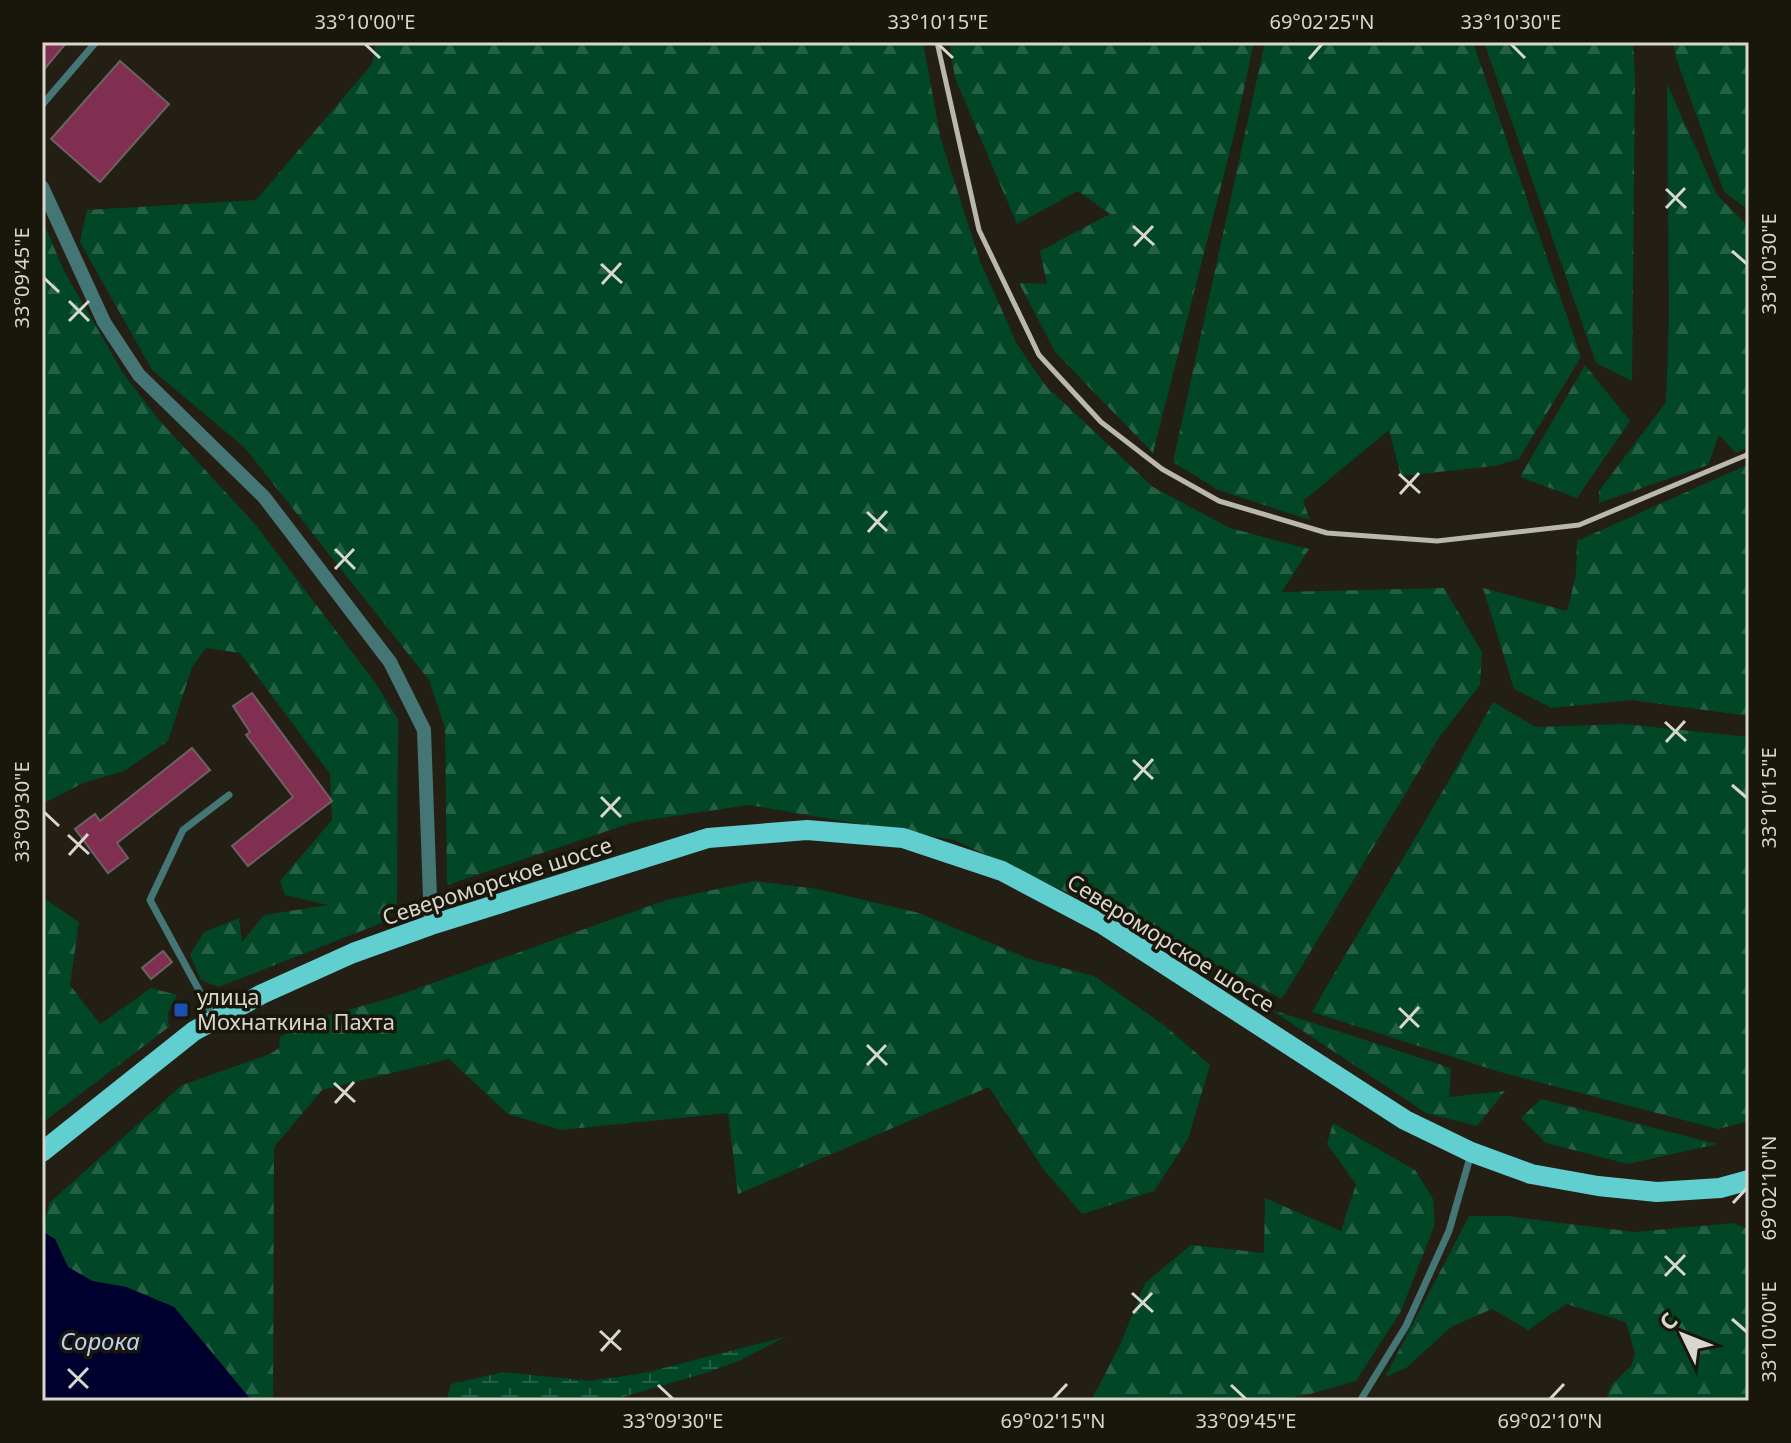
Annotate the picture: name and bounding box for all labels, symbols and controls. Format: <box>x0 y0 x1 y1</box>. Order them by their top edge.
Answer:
text: 33°10'00"E <box>315 8 415 35</box>
text: 33°10'15"E <box>888 8 988 35</box>
text: 69°02'25"N <box>1269 8 1375 35</box>
text: 33°10'30"E <box>1461 8 1561 35</box>
text: 33°10'30"E <box>1755 214 1782 314</box>
text: 33°09'45"E <box>8 228 35 328</box>
text: 33°10'15"E <box>1755 748 1782 848</box>
text: 33°09'30"E <box>8 762 35 862</box>
street label: Североморское шоссе <box>378 829 615 931</box>
street label: Североморское шоссе <box>1062 866 1281 1018</box>
place label: улица Мохнаткина Пахта <box>197 981 395 1036</box>
marker: улица Мохнаткина Пахта <box>172 1001 190 1019</box>
text: 69°02'10"N <box>1755 1135 1782 1241</box>
text: 33°10'00"E <box>1755 1282 1782 1382</box>
north arrow <box>1643 1295 1723 1375</box>
text: С <box>1652 1305 1683 1336</box>
water label: Сорока <box>60 1324 140 1357</box>
text: 33°09'30"E <box>623 1407 723 1434</box>
text: 69°02'15"N <box>1000 1407 1106 1434</box>
text: 33°09'45"E <box>1196 1407 1296 1434</box>
text: 69°02'10"N <box>1497 1407 1603 1434</box>

